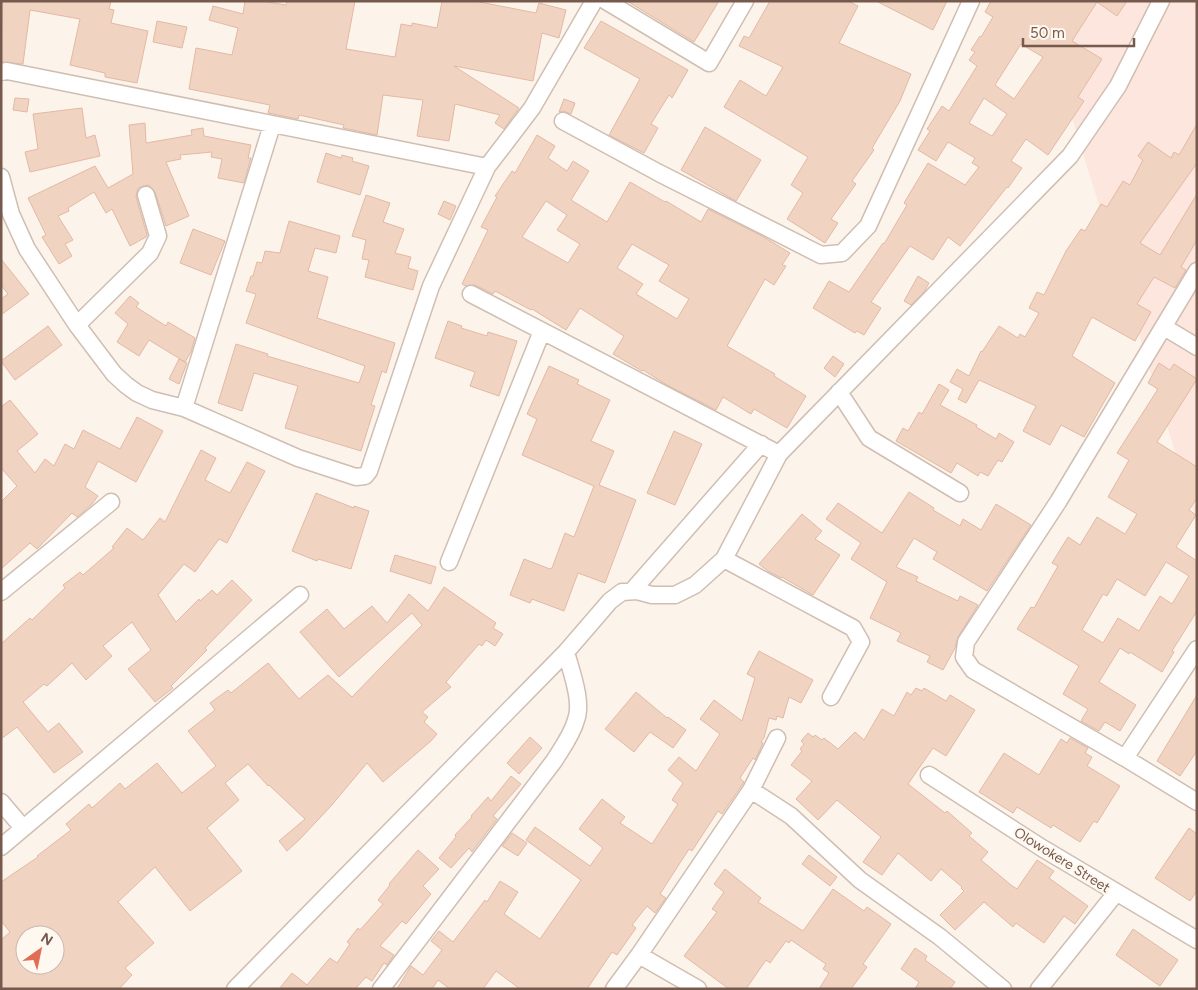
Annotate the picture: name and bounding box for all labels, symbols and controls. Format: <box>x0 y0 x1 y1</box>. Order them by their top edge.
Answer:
scale bar <box>1023 15 1134 47</box>
text: 50 m <box>1030 24 1065 42</box>
street label: Olowokere Street <box>1011 824 1113 896</box>
north arrow <box>15 925 65 975</box>
text: N <box>38 929 56 950</box>

